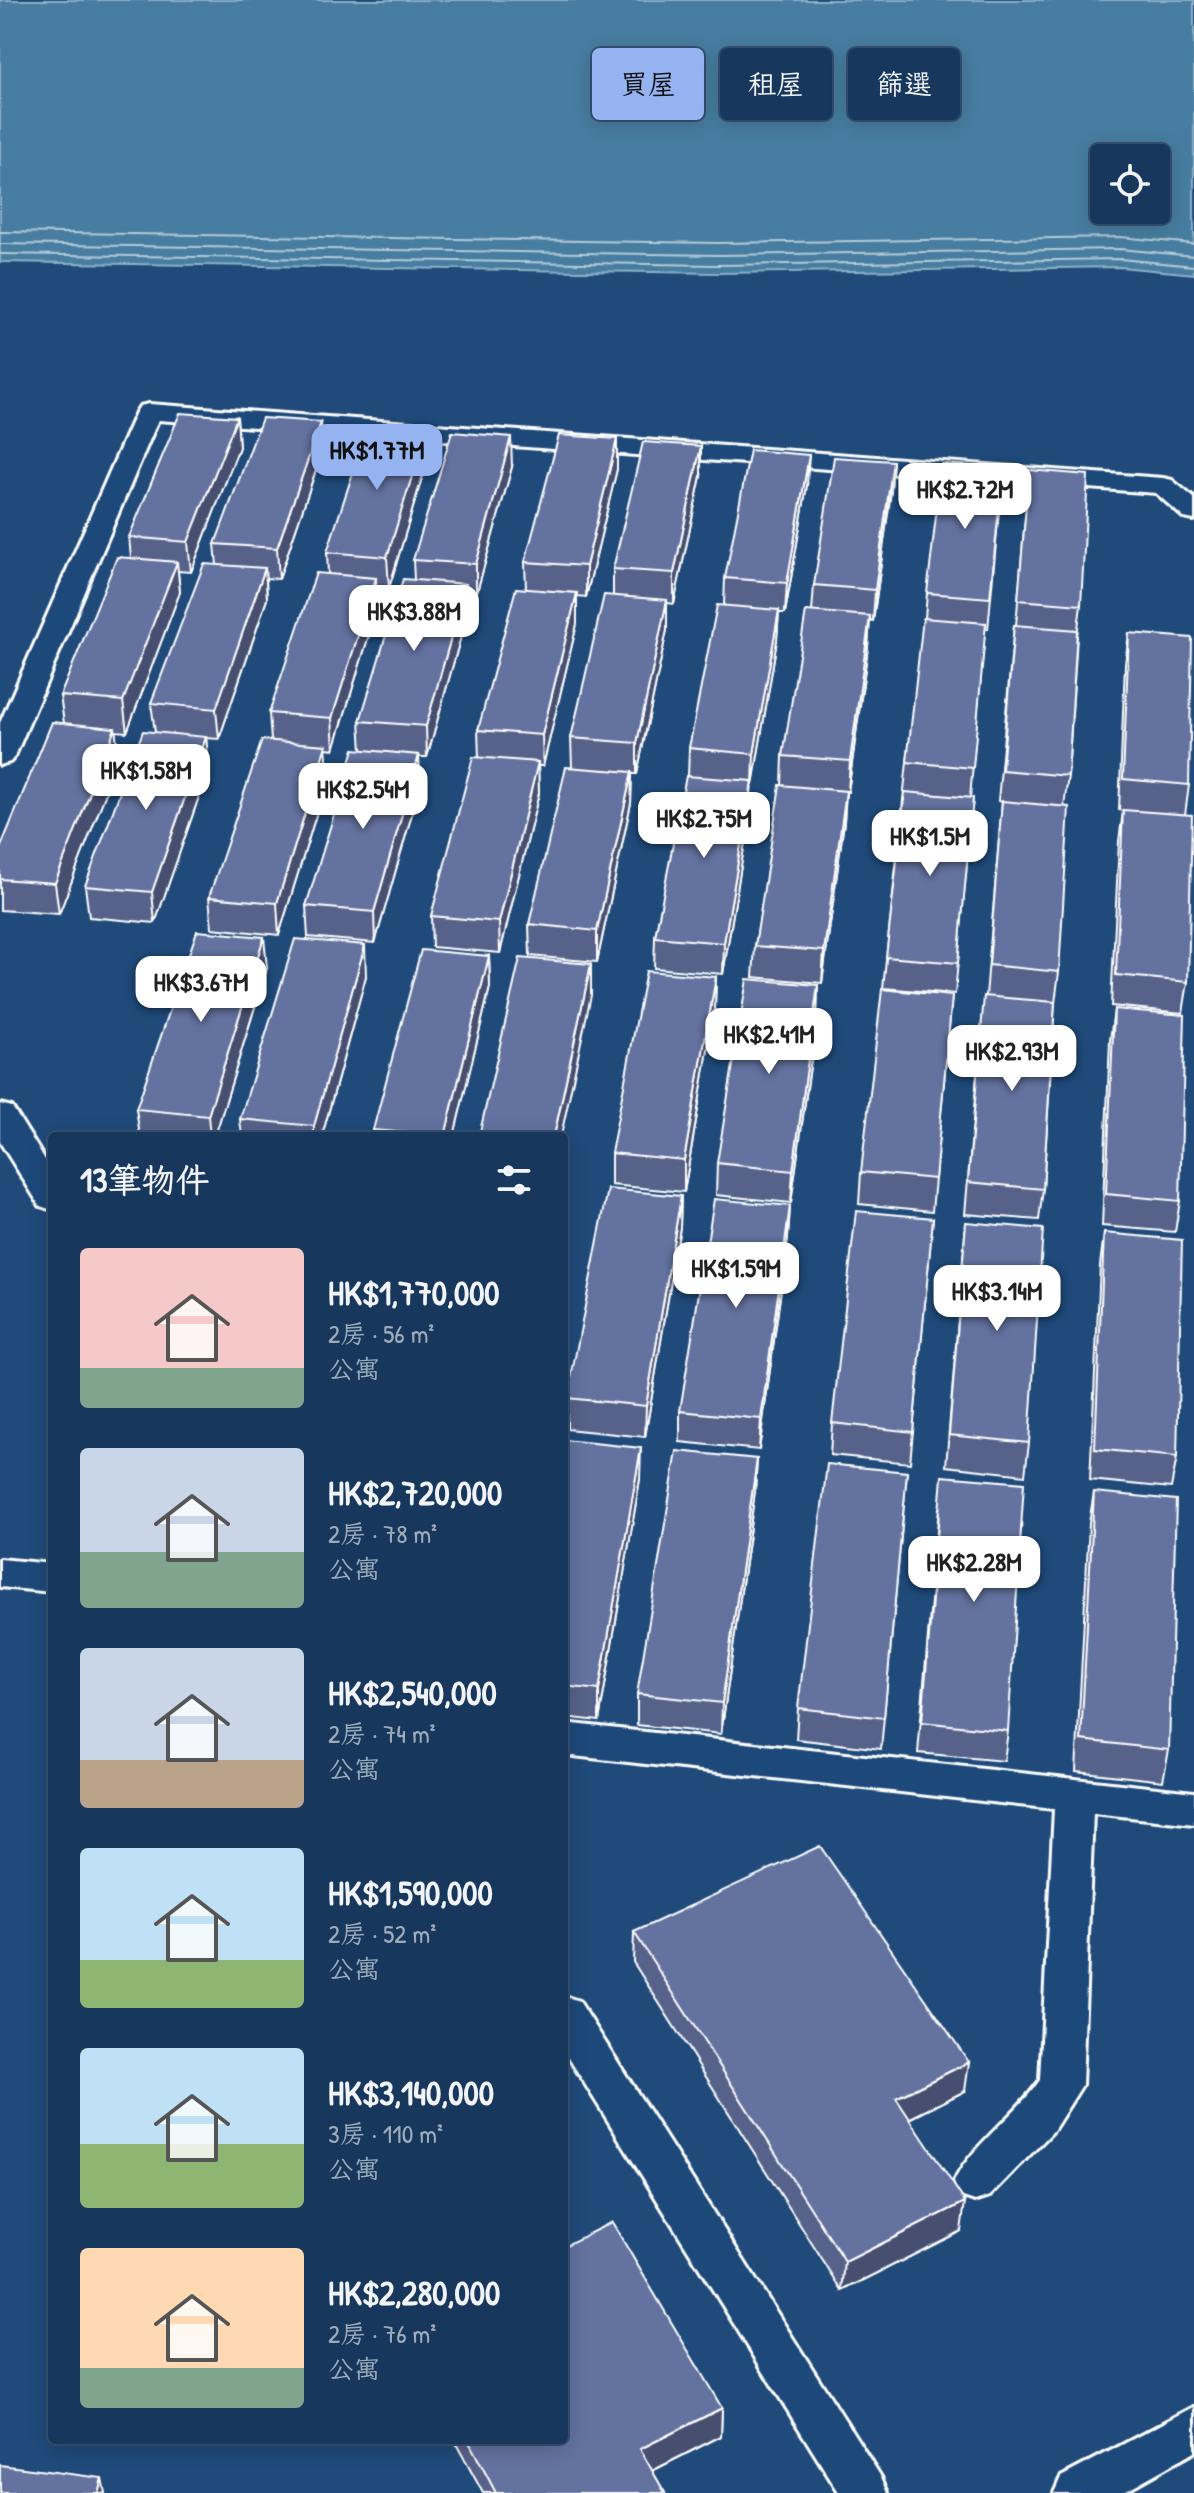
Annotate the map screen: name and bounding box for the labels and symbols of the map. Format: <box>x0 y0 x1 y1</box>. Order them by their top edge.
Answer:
pin: HK$1.77M <box>294 424 460 492</box>
pin: HK$2.72M <box>882 463 1048 531</box>
pin: HK$3.88M <box>331 585 497 653</box>
pin: HK$1.58M <box>63 744 229 812</box>
pin: HK$2.54M <box>280 763 446 831</box>
pin: HK$2.75M <box>621 792 787 860</box>
pin: HK$1.5M <box>856 810 1004 878</box>
pin: HK$3.67M <box>118 956 284 1024</box>
pin: HK$2.41M <box>686 1008 852 1076</box>
pin: HK$2.93M <box>929 1025 1095 1093</box>
pin: HK$1.59M <box>653 1242 819 1310</box>
pin: HK$3.14M <box>914 1265 1080 1333</box>
pin: HK$2.28M <box>891 1536 1057 1604</box>

